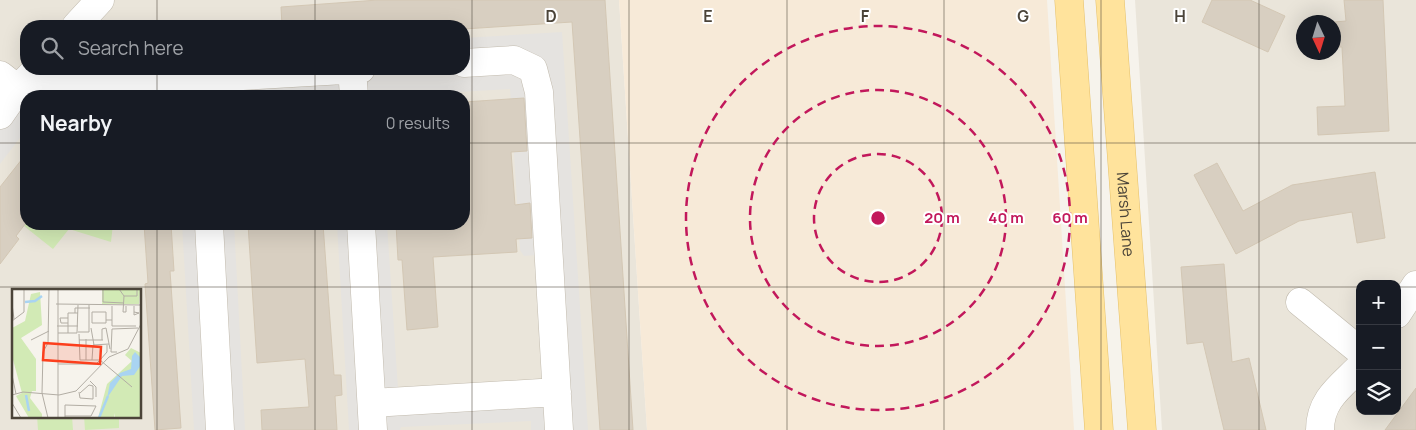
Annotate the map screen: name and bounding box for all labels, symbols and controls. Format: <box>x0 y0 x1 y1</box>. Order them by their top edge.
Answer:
text: D <box>545 5 557 27</box>
text: E <box>703 5 713 27</box>
text: F <box>861 5 870 27</box>
text: G <box>1017 5 1029 27</box>
text: H <box>1174 5 1186 27</box>
north arrow <box>1296 15 1341 60</box>
search box <box>20 20 470 75</box>
icon: search <box>38 34 66 62</box>
text: Search here <box>78 35 184 61</box>
text: Nearby <box>40 109 112 137</box>
text: 0 results <box>386 112 450 134</box>
street label: Marsh Lane <box>1112 171 1140 258</box>
text: 20 m <box>924 207 960 228</box>
text: 40 m <box>988 207 1024 228</box>
text: 60 m <box>1052 207 1088 228</box>
centre of rings <box>869 209 887 227</box>
map controls <box>1356 280 1401 415</box>
button: + <box>1356 280 1401 325</box>
inset map <box>12 289 141 418</box>
button: − <box>1356 325 1401 370</box>
button: layers <box>1356 370 1401 415</box>

